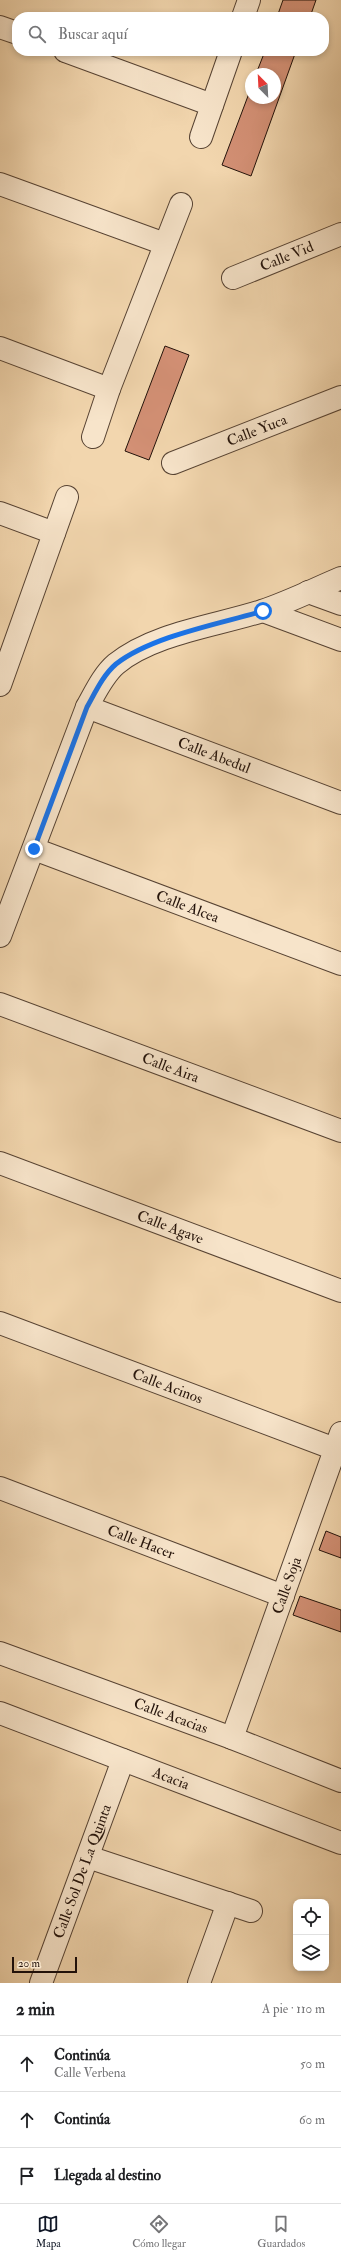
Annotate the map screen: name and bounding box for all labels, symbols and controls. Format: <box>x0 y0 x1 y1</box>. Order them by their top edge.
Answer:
search box <box>12 12 329 56</box>
icon: search <box>26 23 48 45</box>
text: Buscar aquí <box>58 25 127 44</box>
north arrow <box>245 68 281 104</box>
street label: Calle Vid <box>257 237 317 275</box>
street label: Calle Yuca <box>224 409 290 451</box>
route start <box>254 602 272 620</box>
street label: Calle Abedul <box>175 733 253 778</box>
route end <box>25 840 43 858</box>
street label: Calle Alcea <box>153 886 223 927</box>
street label: Calle Aira <box>139 1048 203 1087</box>
street label: Calle Agave <box>134 1206 206 1248</box>
street label: Calle Acinos <box>130 1364 205 1408</box>
street label: Calle Hacer <box>105 1520 178 1563</box>
street label: Calle Soja <box>268 1553 306 1617</box>
street label: Calle Acacias <box>131 1693 210 1738</box>
street label: Acacia <box>149 1762 193 1794</box>
street label: Calle Sol De La Quinta <box>49 1801 116 1941</box>
map controls <box>293 1899 329 1971</box>
button: locate <box>293 1899 329 1935</box>
button: layers <box>293 1935 329 1971</box>
scale bar <box>12 1955 77 1974</box>
text: 20 m <box>18 1957 40 1970</box>
text: 2 min <box>16 1999 55 2020</box>
text: A pie · 110 m <box>262 2001 325 2017</box>
text: Continúa <box>54 2046 110 2065</box>
icon: ahead <box>16 2053 38 2075</box>
text: 50 m <box>300 2056 325 2072</box>
text: Calle Verbena <box>54 2065 126 2081</box>
icon: ahead <box>16 2109 38 2131</box>
text: Continúa <box>54 2110 110 2129</box>
text: 60 m <box>299 2112 325 2128</box>
icon: arrive <box>16 2165 38 2187</box>
text: Llegada al destino <box>54 2166 161 2185</box>
tab: Mapa <box>36 2213 61 2250</box>
tab: Cómo llegar <box>132 2213 186 2250</box>
tab: Guardados <box>257 2213 305 2250</box>

